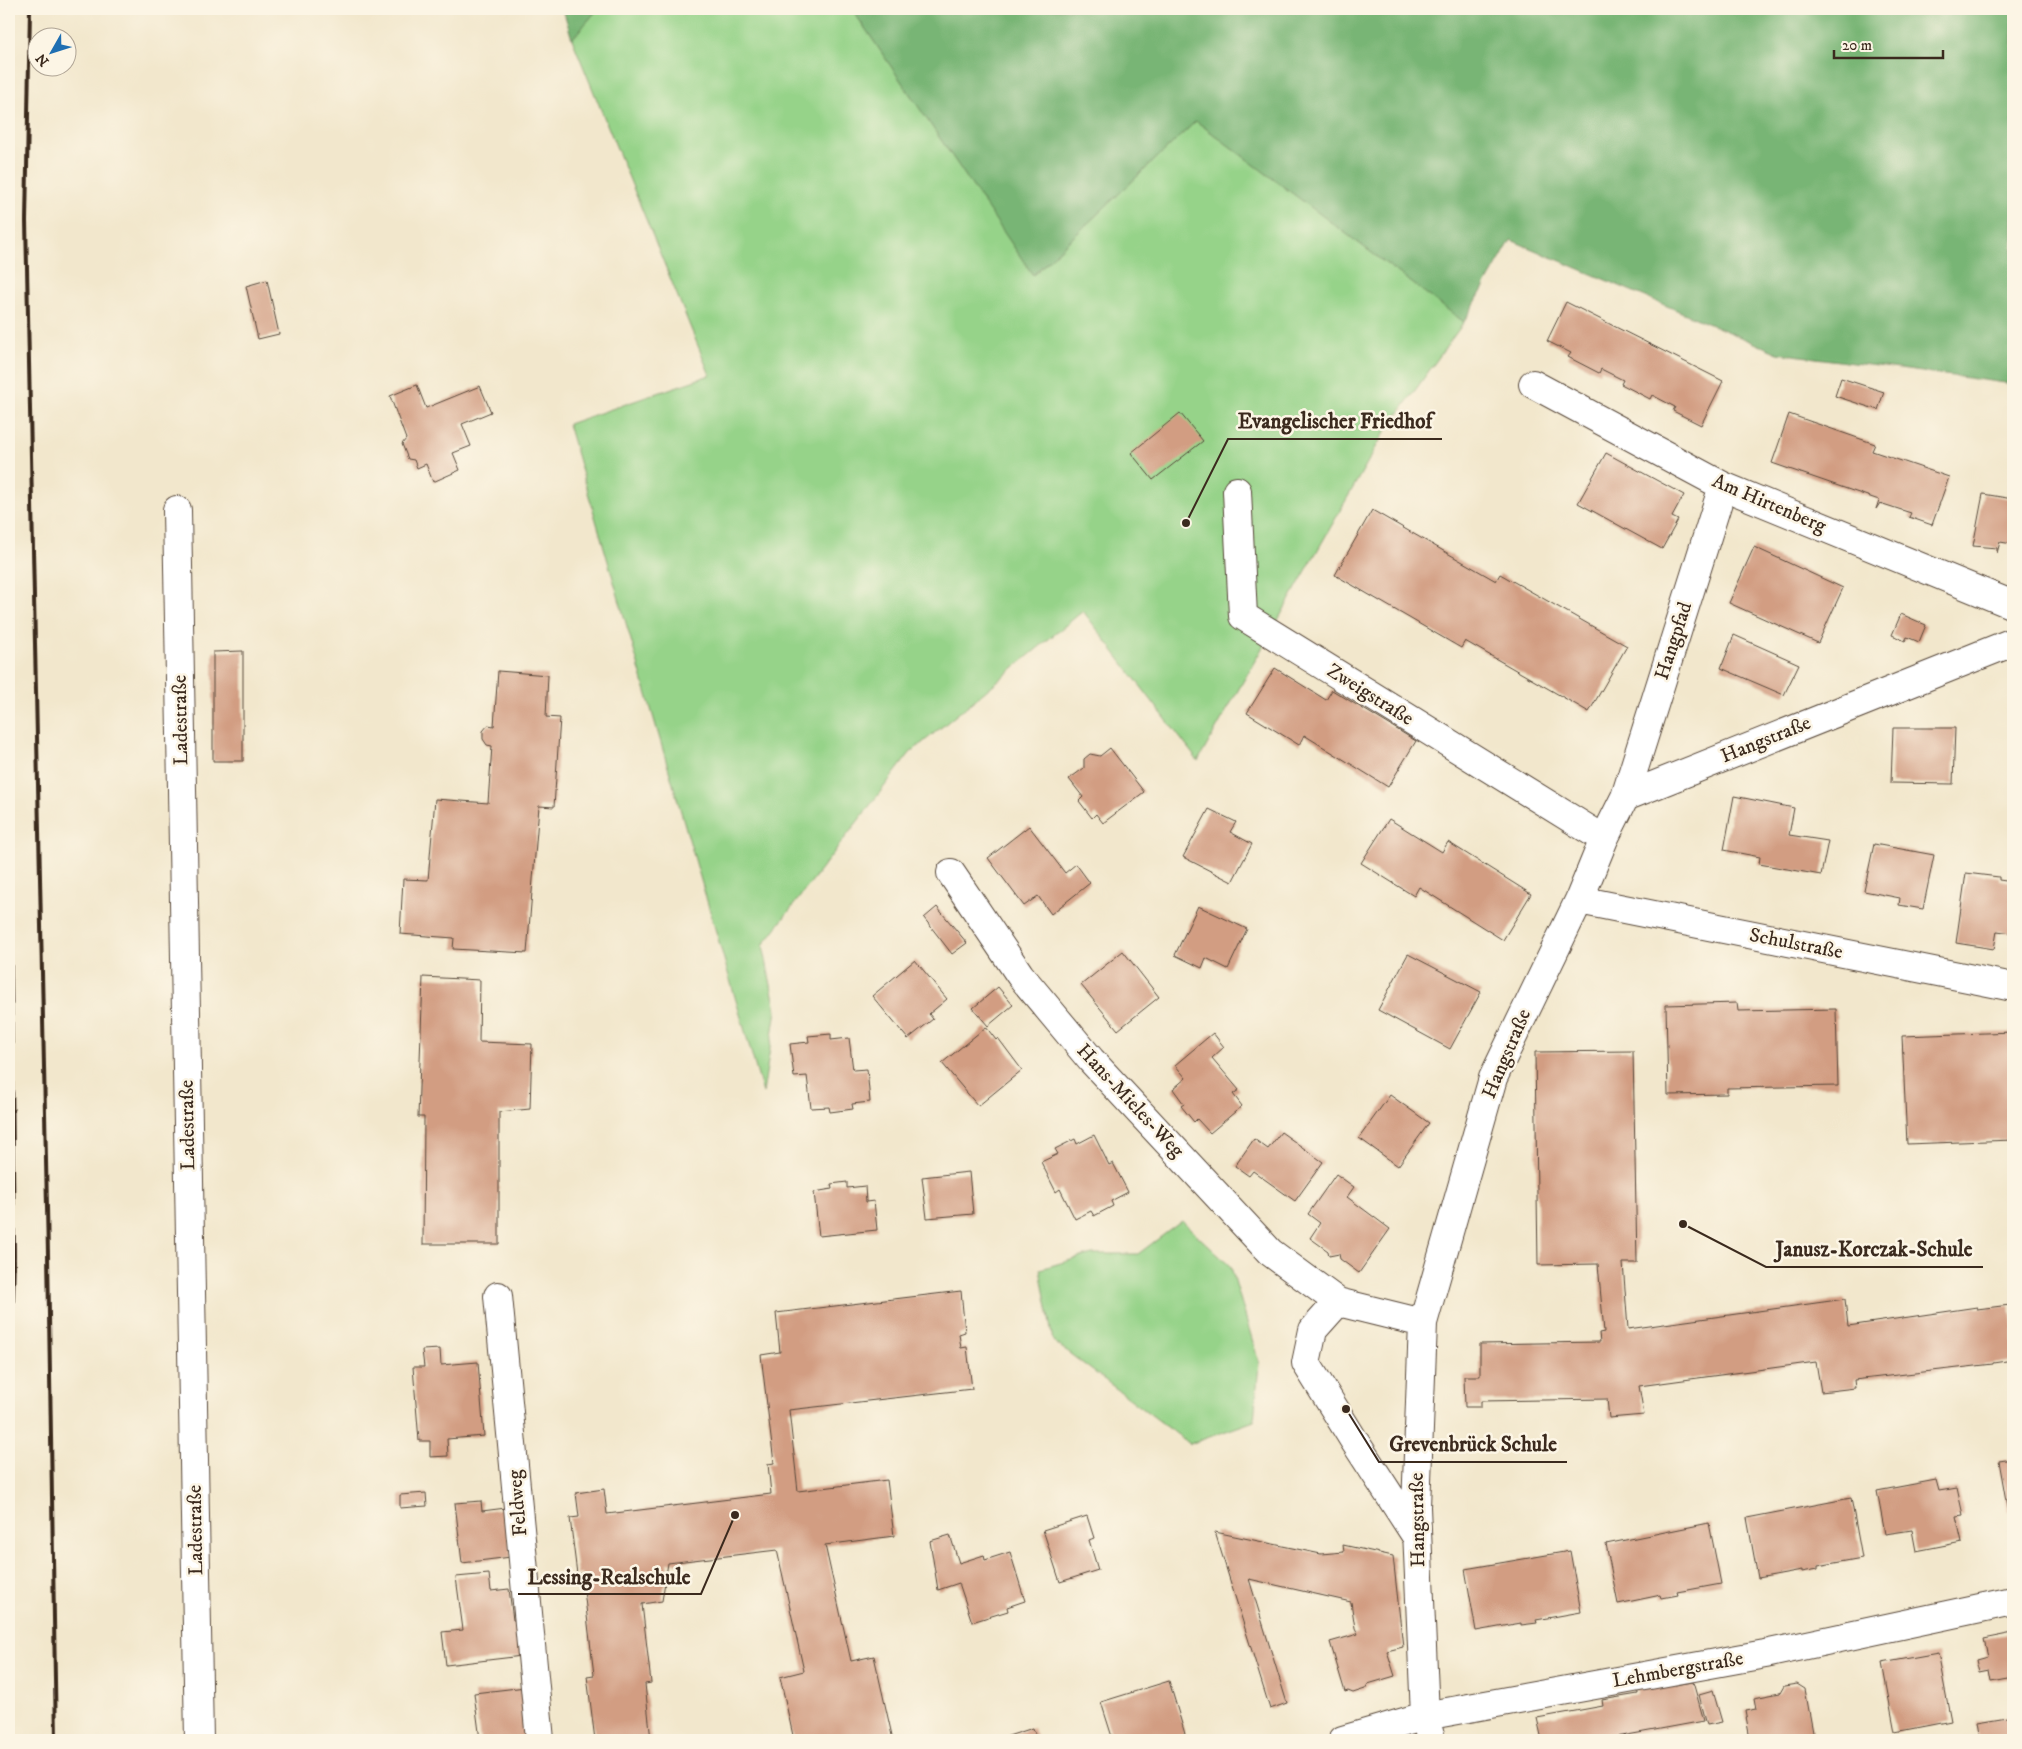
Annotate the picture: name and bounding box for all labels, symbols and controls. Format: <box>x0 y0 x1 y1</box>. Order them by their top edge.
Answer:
north arrow <box>28 28 78 78</box>
scale bar <box>1834 28 1943 60</box>
text: 20 m <box>1842 36 1872 55</box>
text: N <box>32 49 53 70</box>
callout: Evangelischer Friedhof <box>1228 403 1442 439</box>
text: Evangelischer Friedhof <box>1238 409 1435 435</box>
street label: Am Hirtenberg <box>1708 469 1830 539</box>
street label: Hangpfad <box>1650 599 1698 683</box>
street label: Zweigstraße <box>1322 658 1418 732</box>
street label: Ladestraße <box>168 674 194 766</box>
street label: Hangstraße <box>1717 711 1815 769</box>
street label: Schulstraße <box>1747 923 1845 965</box>
street label: Hangstraße <box>1477 1005 1537 1103</box>
street label: Hans-Mieles-Weg <box>1071 1039 1189 1163</box>
street label: Ladestraße <box>175 1079 201 1171</box>
callout: Janusz-Korczak-Schule <box>1766 1231 1983 1267</box>
text: Janusz-Korczak-Schule <box>1774 1237 1973 1263</box>
callout: Grevenbrück Schule <box>1379 1426 1567 1462</box>
text: Grevenbrück Schule <box>1389 1432 1557 1458</box>
street label: Feldweg <box>503 1468 533 1537</box>
street label: Hangstraße <box>1405 1472 1431 1568</box>
street label: Ladestraße <box>183 1484 209 1576</box>
callout: Lessing-Realschule <box>518 1558 701 1594</box>
text: Lessing-Realschule <box>528 1565 691 1591</box>
street label: Lehmbergstraße <box>1611 1646 1745 1694</box>

